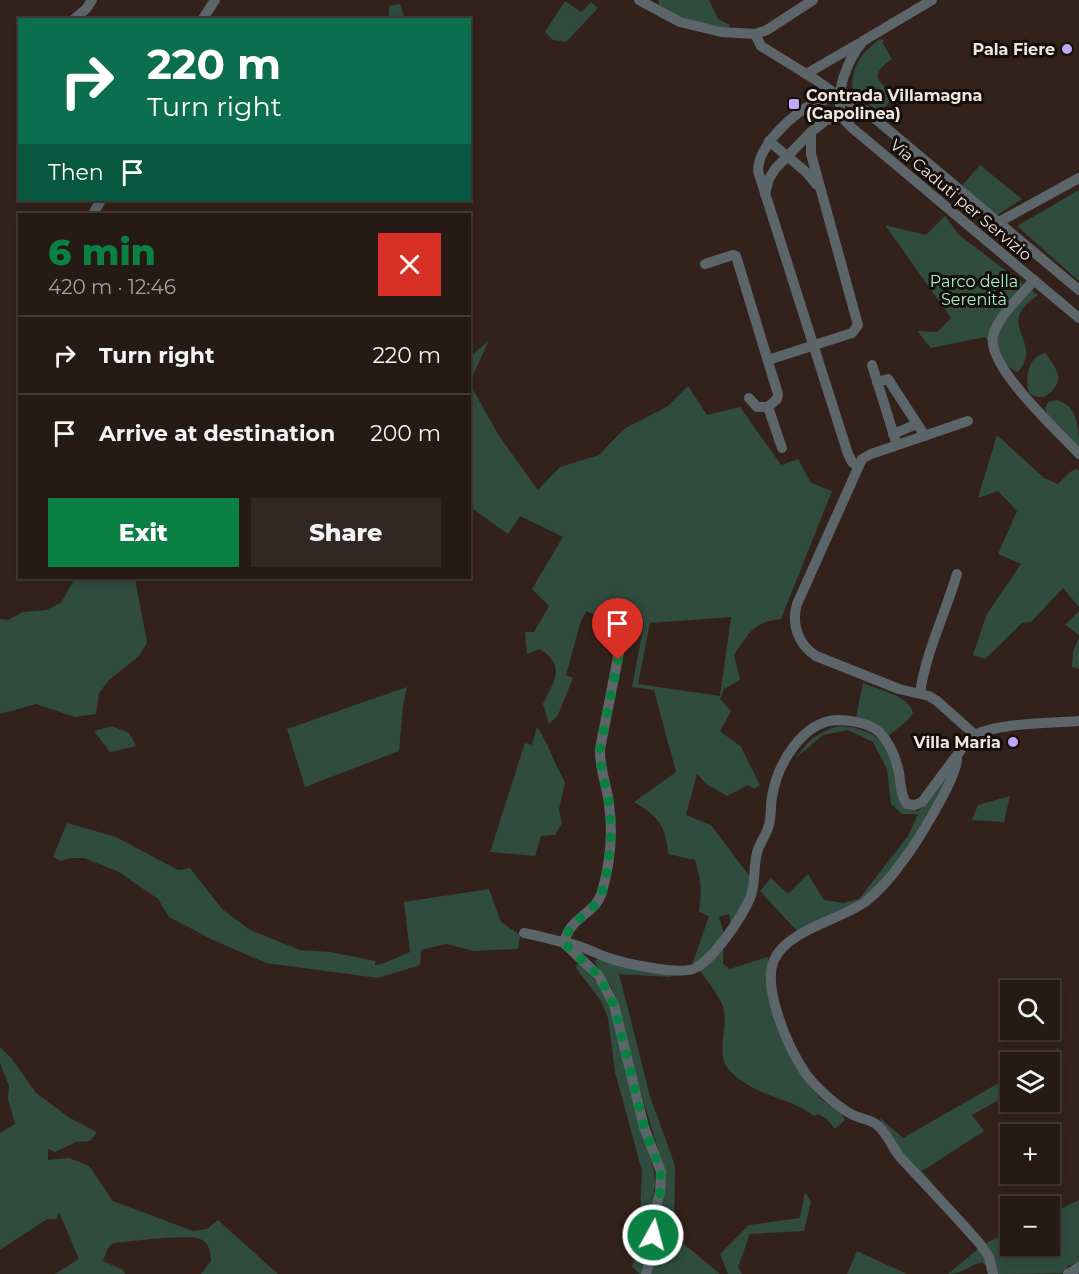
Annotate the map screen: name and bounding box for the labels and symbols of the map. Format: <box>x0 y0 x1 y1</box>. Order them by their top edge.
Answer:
place label: Pala Fiere <box>972 40 1055 59</box>
marker: Pala Fiere <box>1060 42 1074 56</box>
place label: Contrada Villamagna (Capolinea) <box>806 86 982 123</box>
marker: Contrada Villamagna (Capolinea) <box>787 97 801 111</box>
street label: Via Caduti per Servizio <box>886 135 1036 265</box>
park label: Parco della Serenità <box>930 272 1018 309</box>
pin <box>592 598 643 660</box>
place label: Villa Maria <box>913 733 1001 752</box>
marker: Villa Maria <box>1006 735 1020 749</box>
position arrow <box>621 1203 685 1267</box>

